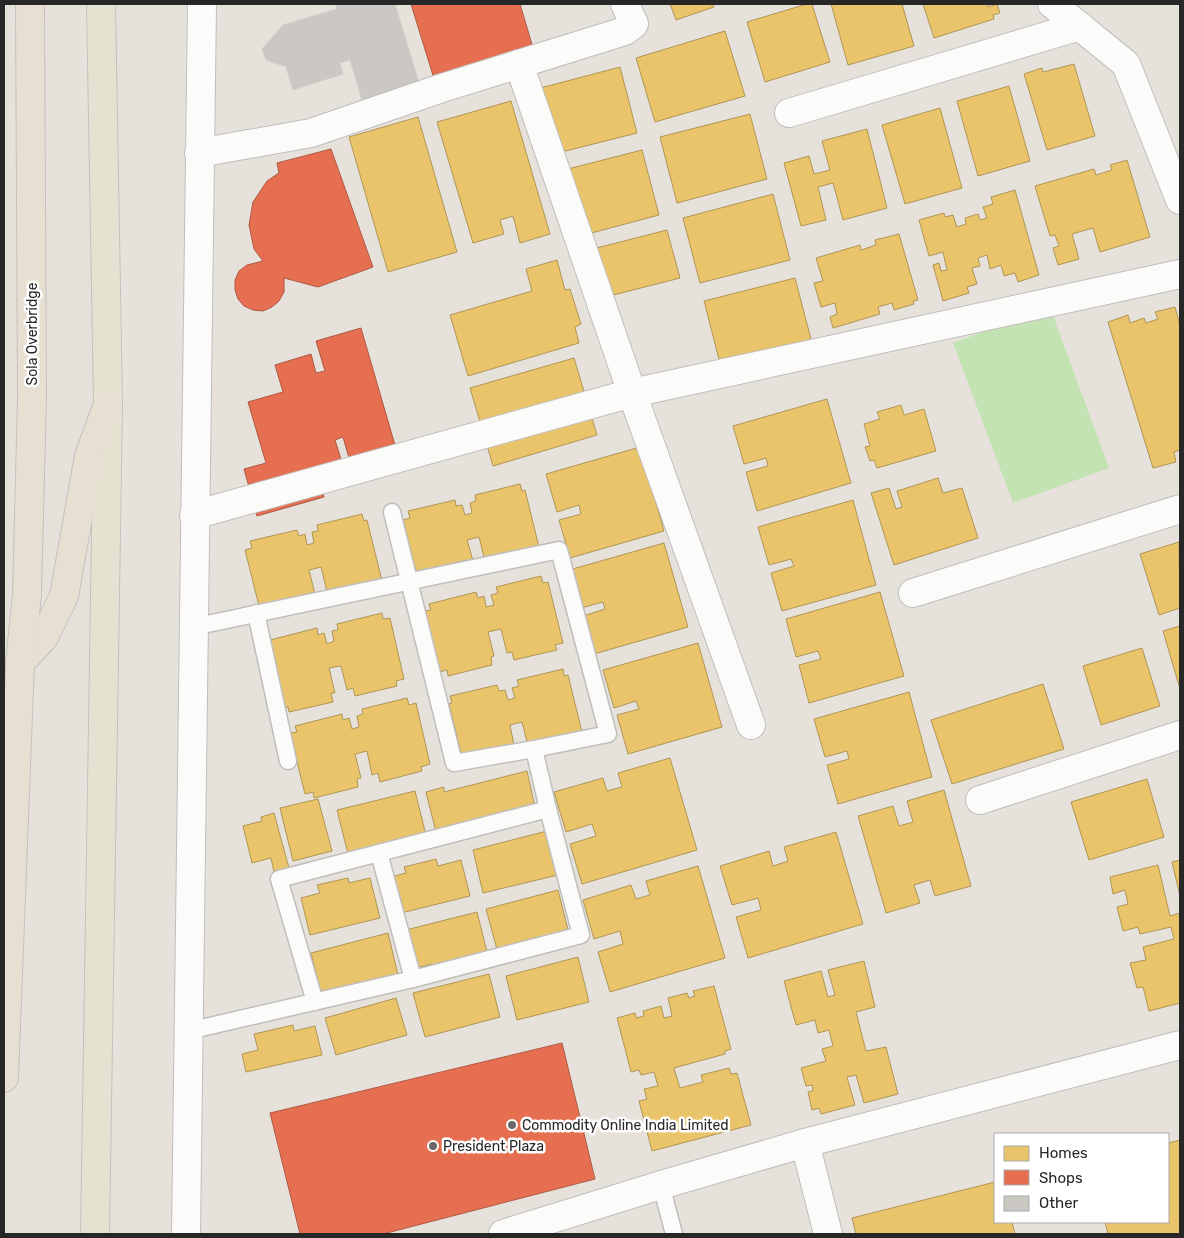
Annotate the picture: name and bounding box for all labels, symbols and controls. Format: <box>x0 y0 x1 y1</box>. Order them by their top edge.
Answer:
street label: Sola Overbridge <box>24 282 41 386</box>
place label: Commodity Online India Limited <box>522 1117 729 1134</box>
marker: Commodity Online India Limited <box>506 1119 518 1131</box>
legend <box>994 1133 1169 1223</box>
place label: President Plaza <box>443 1138 544 1155</box>
marker: President Plaza <box>427 1140 439 1152</box>
text: Homes <box>1039 1144 1088 1162</box>
text: Shops <box>1039 1169 1083 1187</box>
text: Other <box>1039 1194 1079 1212</box>

